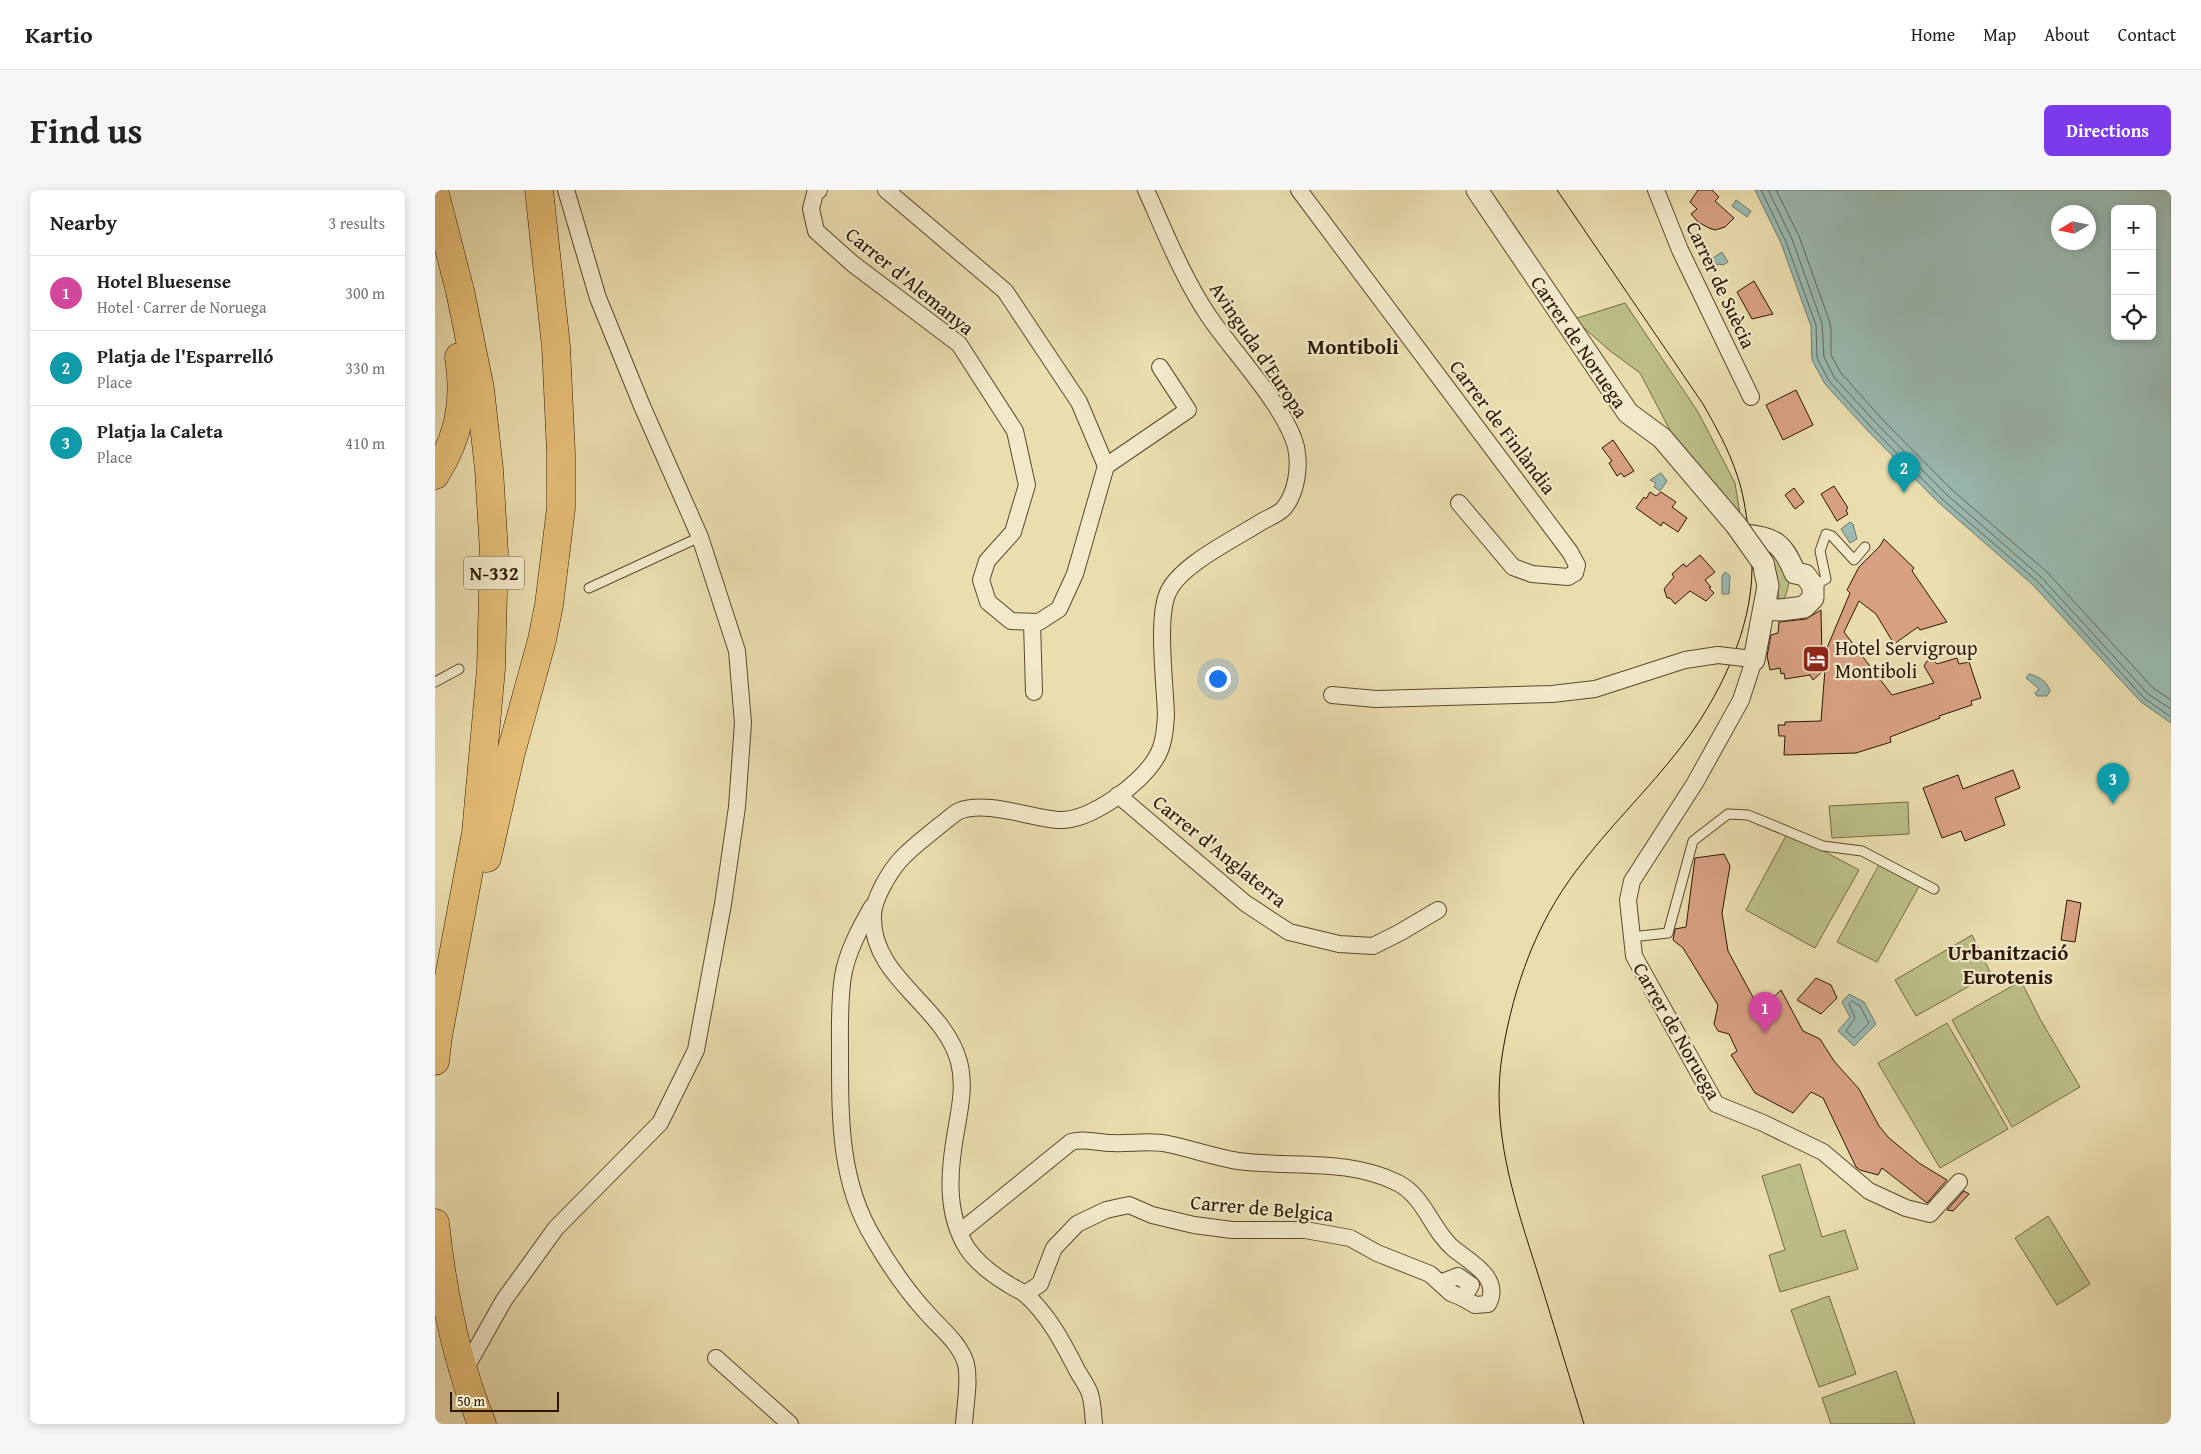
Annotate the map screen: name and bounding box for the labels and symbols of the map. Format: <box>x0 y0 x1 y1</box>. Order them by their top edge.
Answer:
north arrow <box>2051 205 2096 250</box>
street label: Carrer de Suècia <box>1679 217 1764 353</box>
street label: Carrer d'Alemanya <box>840 220 981 342</box>
street label: Carrer de Noruega <box>1524 270 1635 414</box>
street label: Avinguda d'Europa <box>1203 276 1316 424</box>
district label: Montiboli <box>1307 331 1399 362</box>
street label: Carrer de Finlàndia <box>1443 353 1564 500</box>
pin: 2 <box>1888 452 1920 493</box>
road number: N-332 <box>464 556 524 589</box>
place label: Hotel Servigroup Montiboli <box>1835 633 1978 685</box>
hotel icon: Hotel Servigroup Montiboli <box>1801 644 1831 674</box>
your location <box>1205 666 1231 692</box>
pin: 3 <box>2097 763 2129 804</box>
street label: Carrer d'Anglaterra <box>1147 787 1294 914</box>
district label: Urbanització Eurotenis <box>1947 937 2069 992</box>
street label: Carrer de Noruega <box>1626 957 1729 1105</box>
pin: 1 <box>1749 992 1781 1033</box>
street label: Carrer de Belgica <box>1189 1187 1335 1228</box>
scale bar <box>450 1389 559 1412</box>

